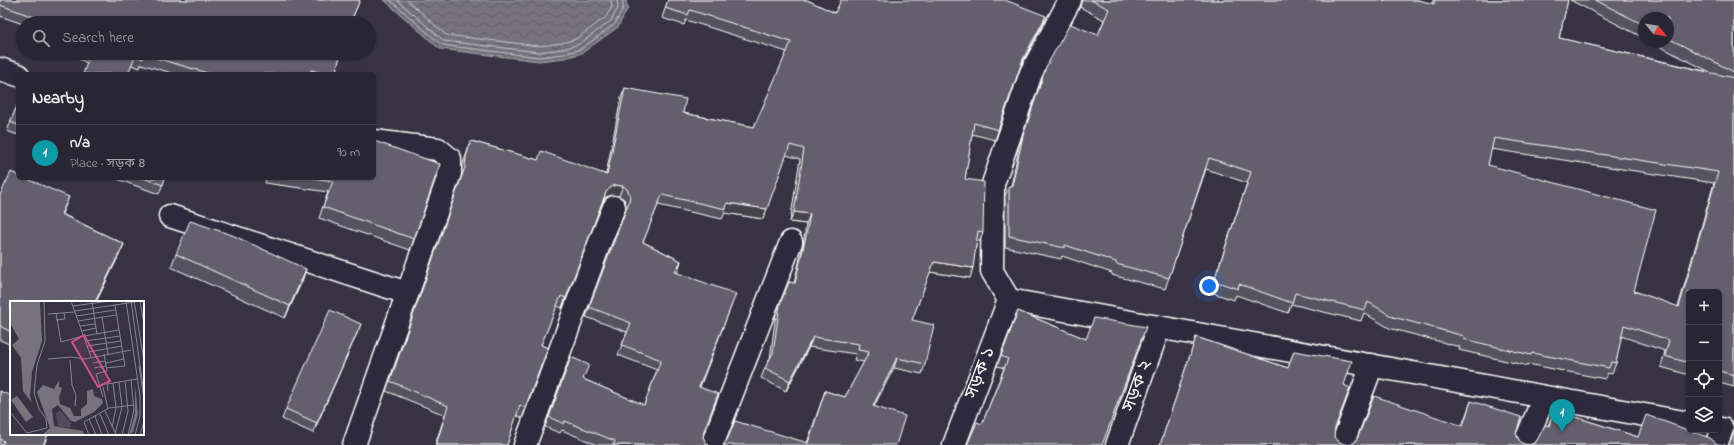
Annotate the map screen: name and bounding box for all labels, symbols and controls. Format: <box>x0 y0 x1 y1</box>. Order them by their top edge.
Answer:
north arrow <box>1638 12 1674 48</box>
search box <box>16 16 376 60</box>
icon: search <box>30 27 52 49</box>
text: Search here <box>62 27 134 49</box>
text: Nearby <box>32 86 84 111</box>
text: n/a <box>70 132 90 154</box>
text: 1 <box>43 143 47 162</box>
text: 90 m <box>337 143 360 162</box>
text: Place · সড়ক ৪ <box>70 154 146 173</box>
your location <box>1199 276 1219 296</box>
map controls <box>1686 289 1722 433</box>
button: + <box>1686 289 1722 325</box>
inset map <box>10 301 144 435</box>
button: − <box>1686 325 1722 361</box>
street label: সড়ক ১ <box>959 343 1003 404</box>
street label: সড়ক ২ <box>1116 356 1160 417</box>
button: locate <box>1686 361 1722 397</box>
button: layers <box>1686 397 1722 433</box>
pin: 1 <box>1549 399 1575 432</box>

